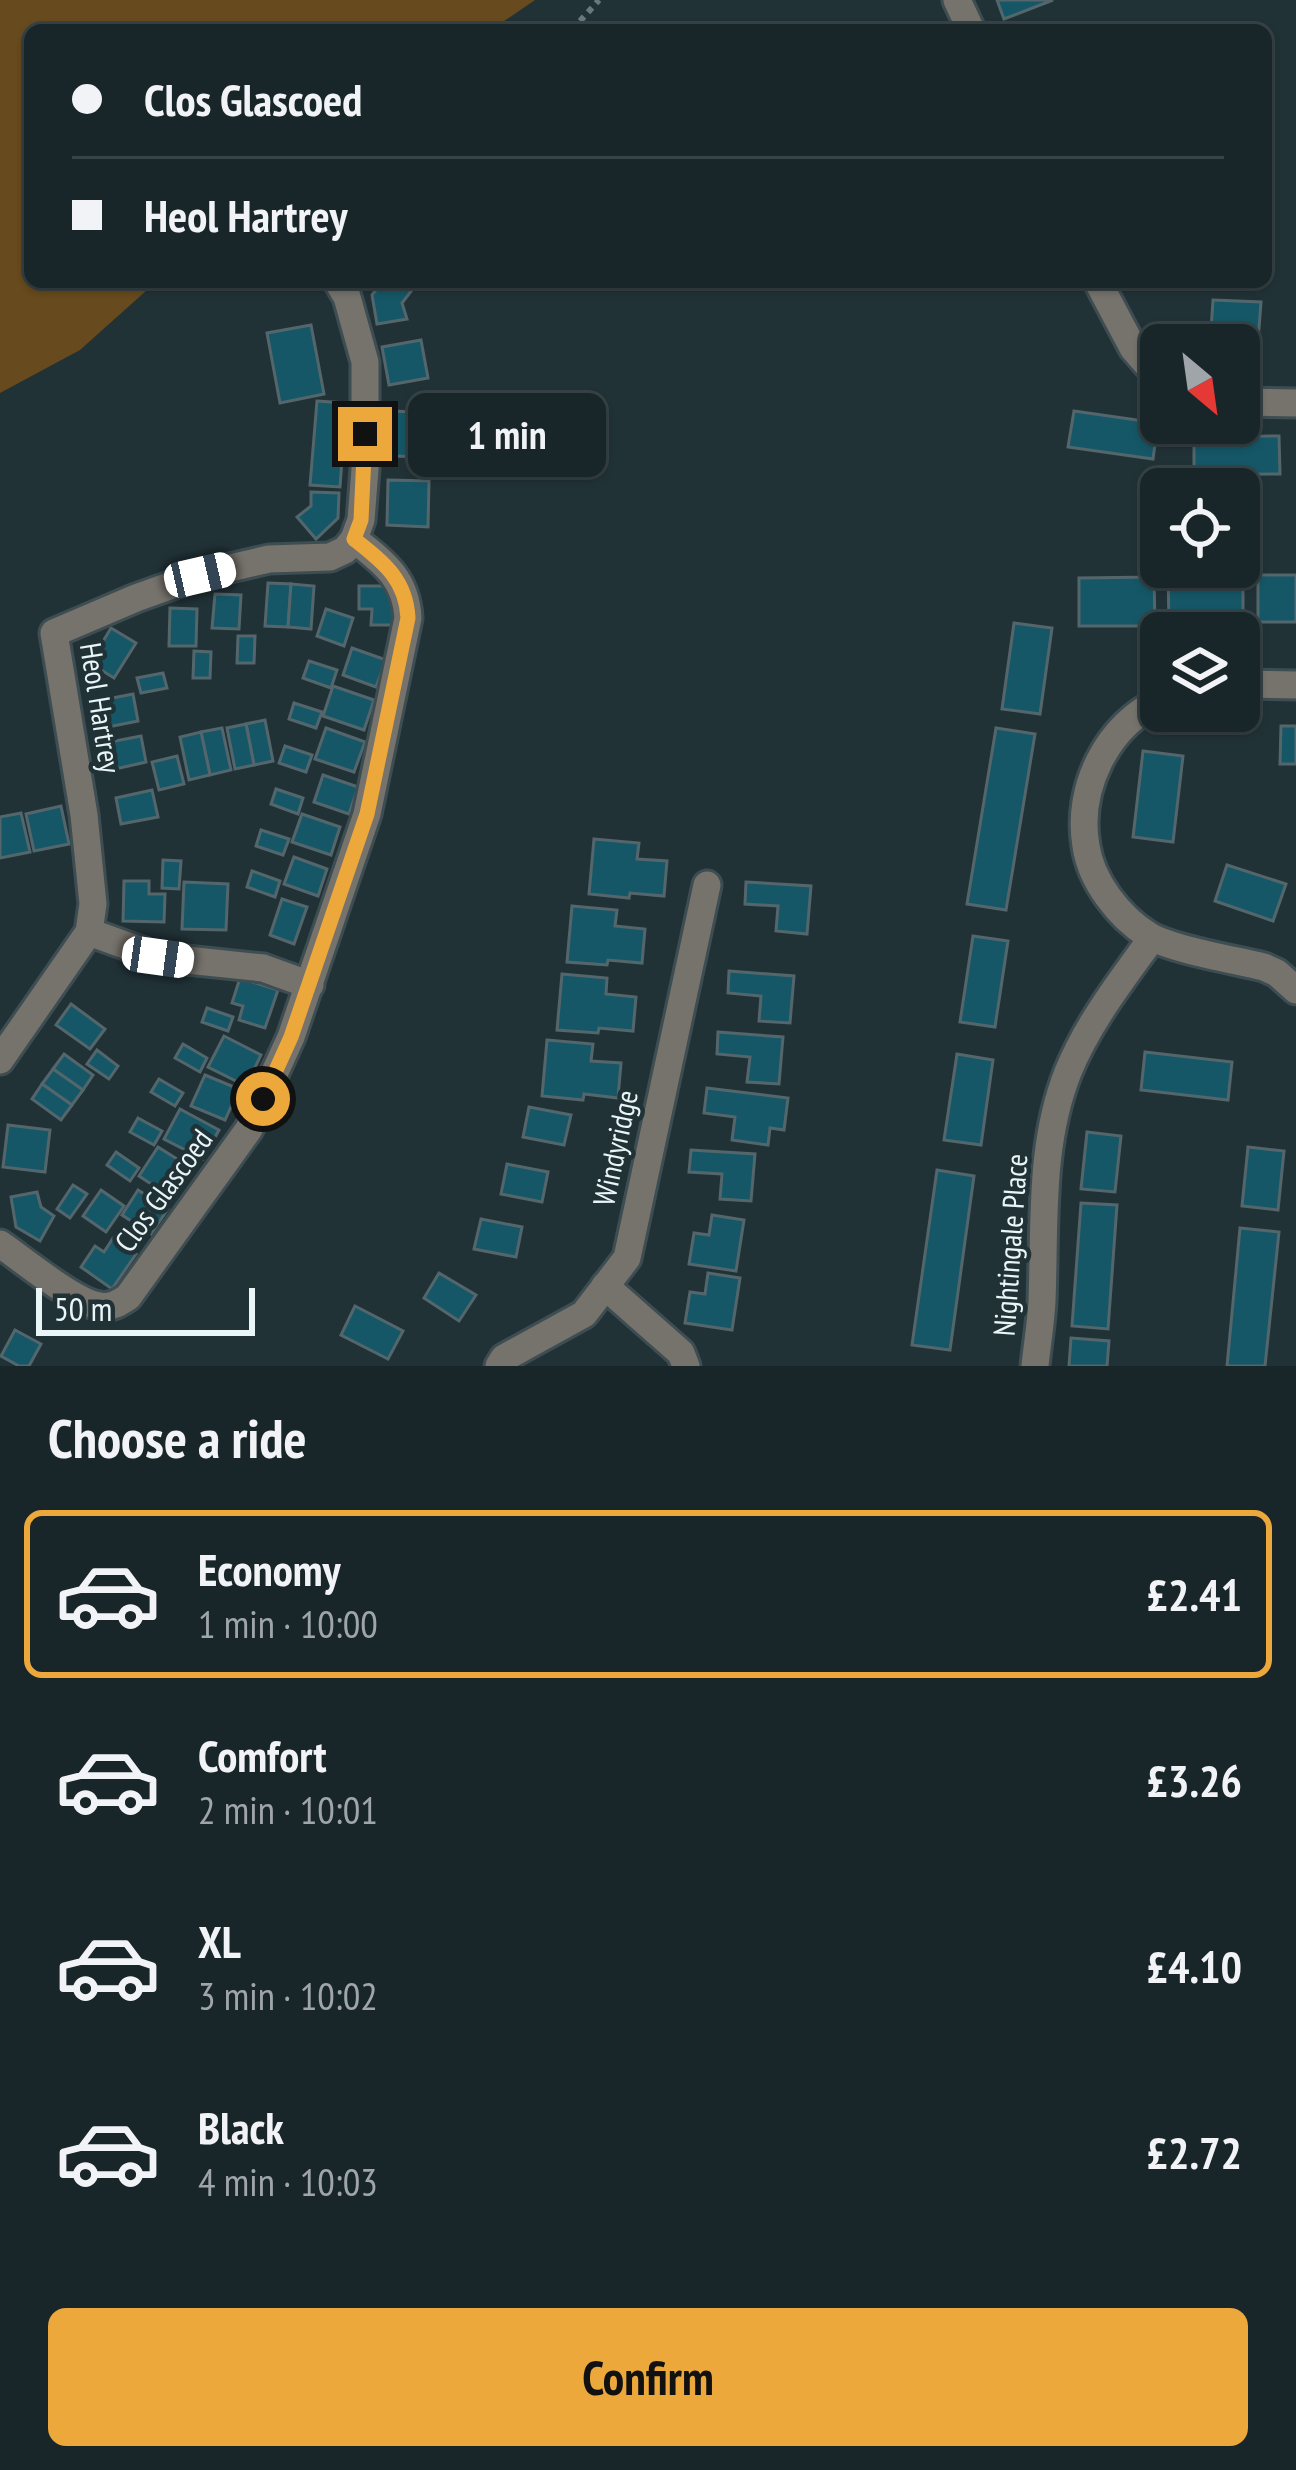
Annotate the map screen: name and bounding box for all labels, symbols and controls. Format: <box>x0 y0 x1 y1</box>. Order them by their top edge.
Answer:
text: Clos Glascoed <box>144 70 362 128</box>
text: Heol Hartrey <box>144 186 347 244</box>
north arrow <box>1140 324 1260 444</box>
map controls <box>1140 324 1260 732</box>
callout: 1 min <box>407 392 605 476</box>
route end <box>338 407 392 461</box>
text: 1 min <box>468 409 546 460</box>
button: locate <box>1140 468 1260 588</box>
car <box>161 549 239 601</box>
button: layers <box>1140 612 1260 732</box>
street label: Heol Hartrey <box>72 640 131 776</box>
car <box>120 934 196 980</box>
route start <box>236 1072 290 1126</box>
street label: Windyridge <box>583 1086 646 1209</box>
street label: Clos Glascoed <box>105 1121 220 1259</box>
street label: Nightingale Place <box>984 1152 1035 1337</box>
scale bar <box>36 1282 255 1335</box>
text: 50 m <box>54 1287 112 1330</box>
text: Choose a ride <box>48 1403 307 1473</box>
icon: car <box>54 1540 162 1648</box>
text: Economy <box>198 1540 341 1598</box>
text: £2.41 <box>1146 1565 1242 1623</box>
text: 1 min · 10:00 <box>198 1598 378 1649</box>
icon: car <box>54 1726 162 1834</box>
text: Comfort <box>198 1726 327 1784</box>
text: £3.26 <box>1146 1751 1242 1809</box>
text: 2 min · 10:01 <box>198 1784 378 1835</box>
icon: car <box>54 1912 162 2020</box>
text: XL <box>198 1912 241 1970</box>
text: £4.10 <box>1146 1937 1242 1995</box>
text: 3 min · 10:02 <box>198 1970 378 2021</box>
icon: car <box>54 2098 162 2206</box>
text: Black <box>198 2098 284 2156</box>
text: £2.72 <box>1146 2123 1242 2181</box>
text: 4 min · 10:03 <box>198 2156 378 2207</box>
button: Confirm <box>48 2308 1248 2446</box>

